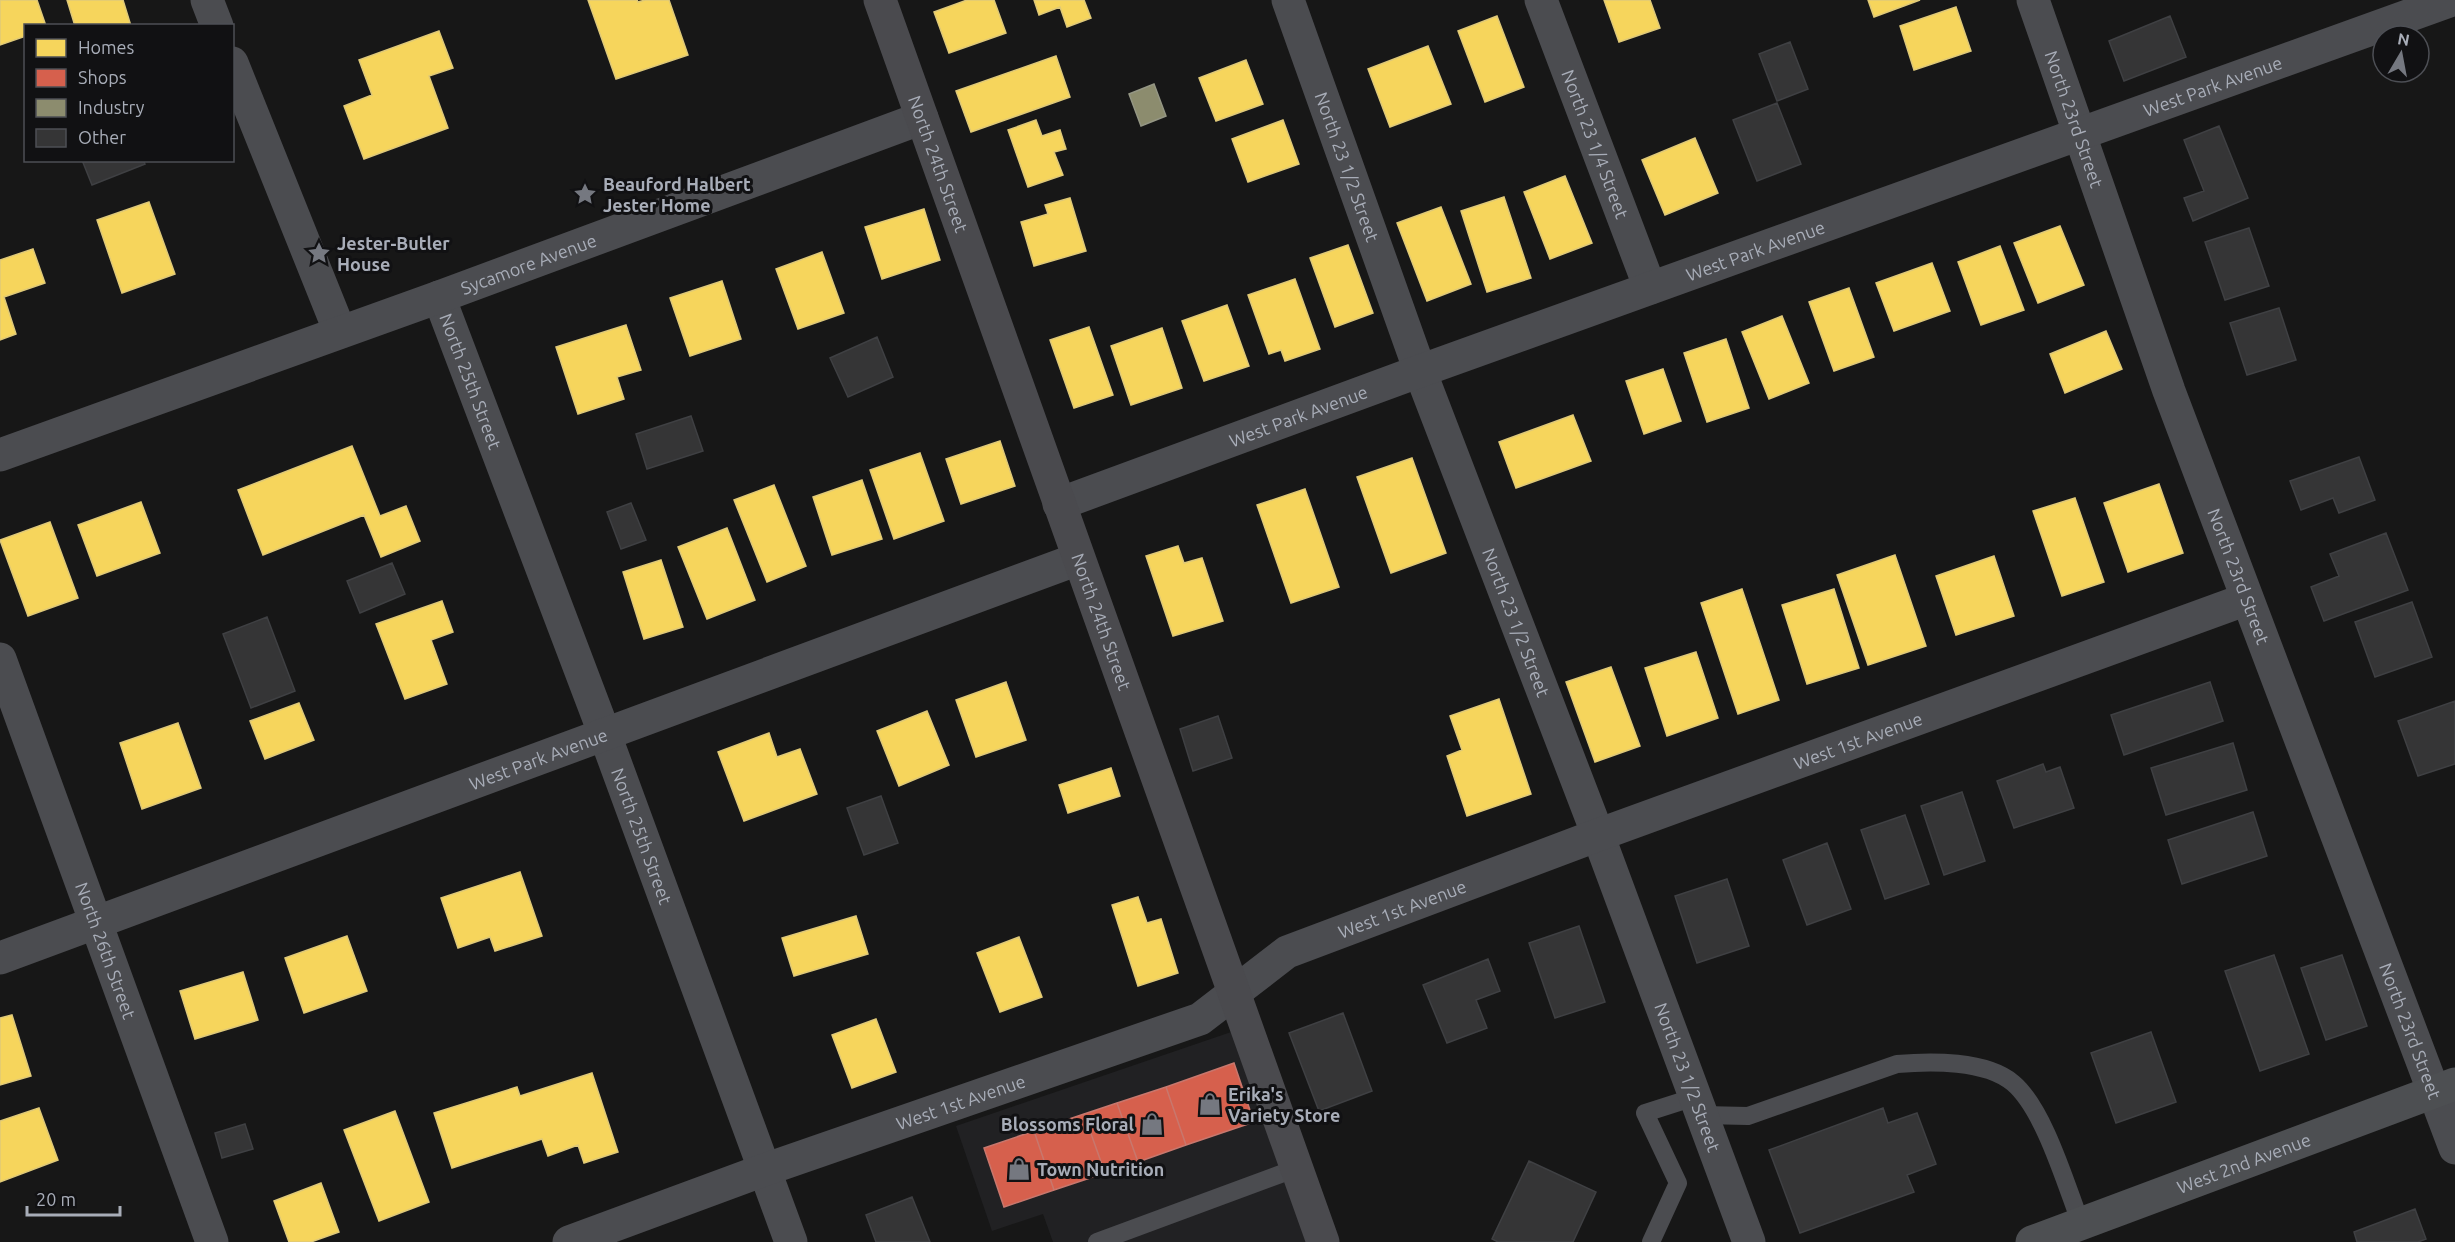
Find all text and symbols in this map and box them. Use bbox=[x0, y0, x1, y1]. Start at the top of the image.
legend bbox=[24, 24, 234, 162]
north arrow bbox=[2371, 24, 2431, 84]
text: N bbox=[2396, 29, 2411, 49]
text: Homes bbox=[78, 37, 135, 57]
street label: North 23rd Street bbox=[2041, 48, 2107, 190]
street label: West Park Avenue bbox=[2141, 52, 2285, 120]
text: Shops bbox=[78, 67, 127, 87]
street label: North 23 1/4 Street bbox=[1558, 67, 1633, 221]
street label: North 23 1/2 Street bbox=[1312, 89, 1383, 244]
street label: North 24th Street bbox=[905, 93, 972, 235]
text: Industry bbox=[78, 97, 145, 117]
text: Other bbox=[78, 127, 126, 147]
place label: Beauford Halbert Jester Home bbox=[603, 174, 751, 215]
place icon: Beauford Halbert Jester Home bbox=[572, 181, 598, 207]
street label: West Park Avenue bbox=[1683, 216, 1827, 285]
street label: Sycamore Avenue bbox=[458, 230, 599, 298]
place label: Jester-Butler House bbox=[337, 233, 450, 274]
place icon: Jester-Butler House bbox=[306, 240, 332, 266]
street label: North 25th Street bbox=[436, 310, 506, 452]
street label: West Park Avenue bbox=[1226, 381, 1370, 450]
street label: North 23rd Street bbox=[2204, 505, 2274, 647]
street label: North 23 1/2 Street bbox=[1479, 545, 1554, 699]
street label: North 24th Street bbox=[1068, 551, 1135, 693]
street label: West 1st Avenue bbox=[1791, 708, 1925, 773]
street label: West Park Avenue bbox=[466, 724, 610, 793]
street label: North 25th Street bbox=[608, 765, 676, 907]
street label: West 1st Avenue bbox=[1335, 876, 1469, 942]
street label: North 26th Street bbox=[72, 879, 140, 1021]
street label: North 23rd Street bbox=[2376, 960, 2446, 1102]
street label: North 23 1/2 Street bbox=[1651, 1000, 1725, 1154]
street label: West 1st Avenue bbox=[894, 1070, 1028, 1133]
place label: Erika's Variety Store bbox=[1228, 1084, 1340, 1125]
shop icon: Erika's Variety Store bbox=[1197, 1091, 1223, 1117]
shop icon: Blossoms Floral bbox=[1139, 1111, 1165, 1137]
place label: Blossoms Floral bbox=[1001, 1114, 1135, 1134]
street label: West 2nd Avenue bbox=[2174, 1129, 2313, 1197]
shop icon: Town Nutrition bbox=[1006, 1156, 1032, 1182]
place label: Town Nutrition bbox=[1037, 1159, 1164, 1179]
scale bar bbox=[27, 1179, 120, 1217]
text: 20 m bbox=[36, 1189, 76, 1209]

